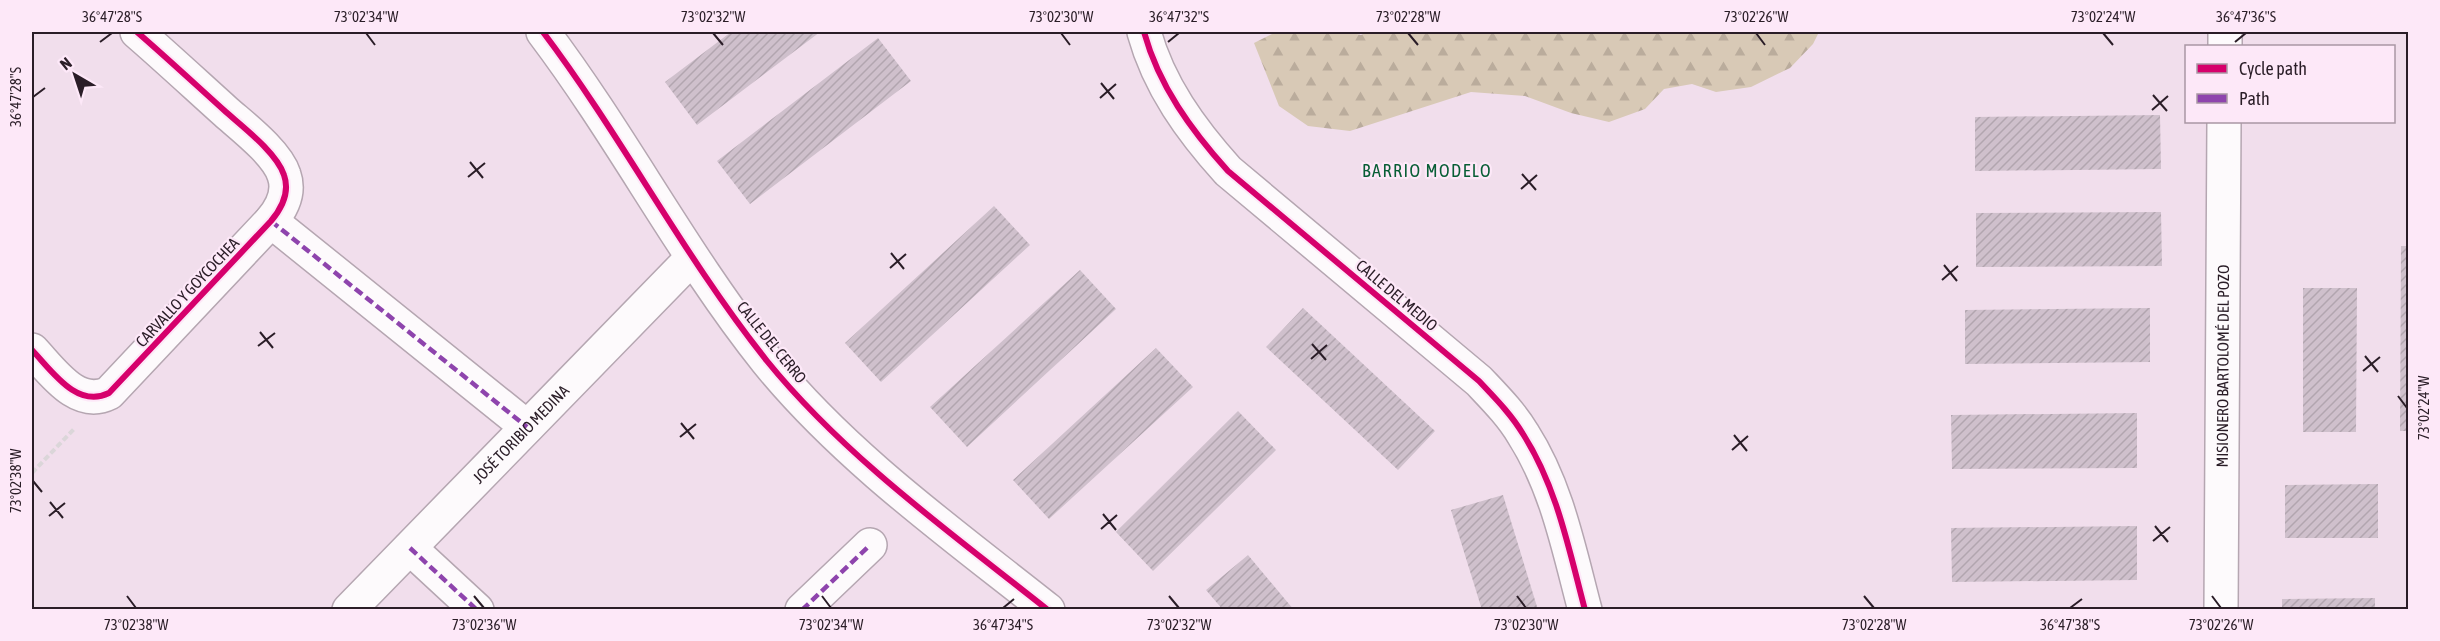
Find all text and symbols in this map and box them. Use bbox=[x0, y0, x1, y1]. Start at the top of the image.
text: 36°47'28"S bbox=[82, 8, 142, 25]
text: 73°02'34"W bbox=[334, 8, 398, 25]
text: 73°02'32"W bbox=[681, 8, 745, 25]
text: 73°02'30"W bbox=[1029, 8, 1093, 25]
text: 36°47'32"S bbox=[1149, 8, 1209, 25]
text: 73°02'28"W bbox=[1376, 8, 1440, 25]
text: 73°02'26"W bbox=[1724, 8, 1788, 25]
text: 73°02'24"W bbox=[2071, 8, 2135, 25]
text: 36°47'36"S bbox=[2216, 8, 2276, 25]
north arrow bbox=[45, 45, 105, 105]
legend bbox=[2185, 45, 2395, 123]
text: N bbox=[56, 53, 75, 73]
text: Cycle path bbox=[2239, 58, 2307, 79]
text: 36°47'28"S bbox=[7, 67, 24, 127]
text: Path bbox=[2239, 88, 2270, 109]
district label: BARRIO MODELO bbox=[1362, 160, 1492, 181]
street label: CARVALLO Y GOYCOCHEA bbox=[132, 234, 242, 350]
street label: CALLE DEL MEDIO bbox=[1353, 256, 1441, 334]
street label: MISIONERO BARTOLOMÉ DEL POZO bbox=[2213, 265, 2232, 467]
street label: CALLE DEL CERRO bbox=[734, 298, 810, 386]
text: 73°02'24"W bbox=[2415, 376, 2432, 440]
street label: JOSÉ TORIBIO MEDINA bbox=[469, 381, 572, 487]
text: 73°02'38"W bbox=[7, 449, 24, 513]
text: 73°02'38"W bbox=[104, 616, 168, 633]
text: 73°02'36"W bbox=[452, 616, 516, 633]
text: 73°02'34"W bbox=[799, 616, 863, 633]
text: 36°47'34"S bbox=[973, 616, 1033, 633]
text: 73°02'32"W bbox=[1147, 616, 1211, 633]
text: 73°02'30"W bbox=[1494, 616, 1558, 633]
text: 73°02'28"W bbox=[1842, 616, 1906, 633]
text: 36°47'38"S bbox=[2040, 616, 2100, 633]
text: 73°02'26"W bbox=[2189, 616, 2253, 633]

